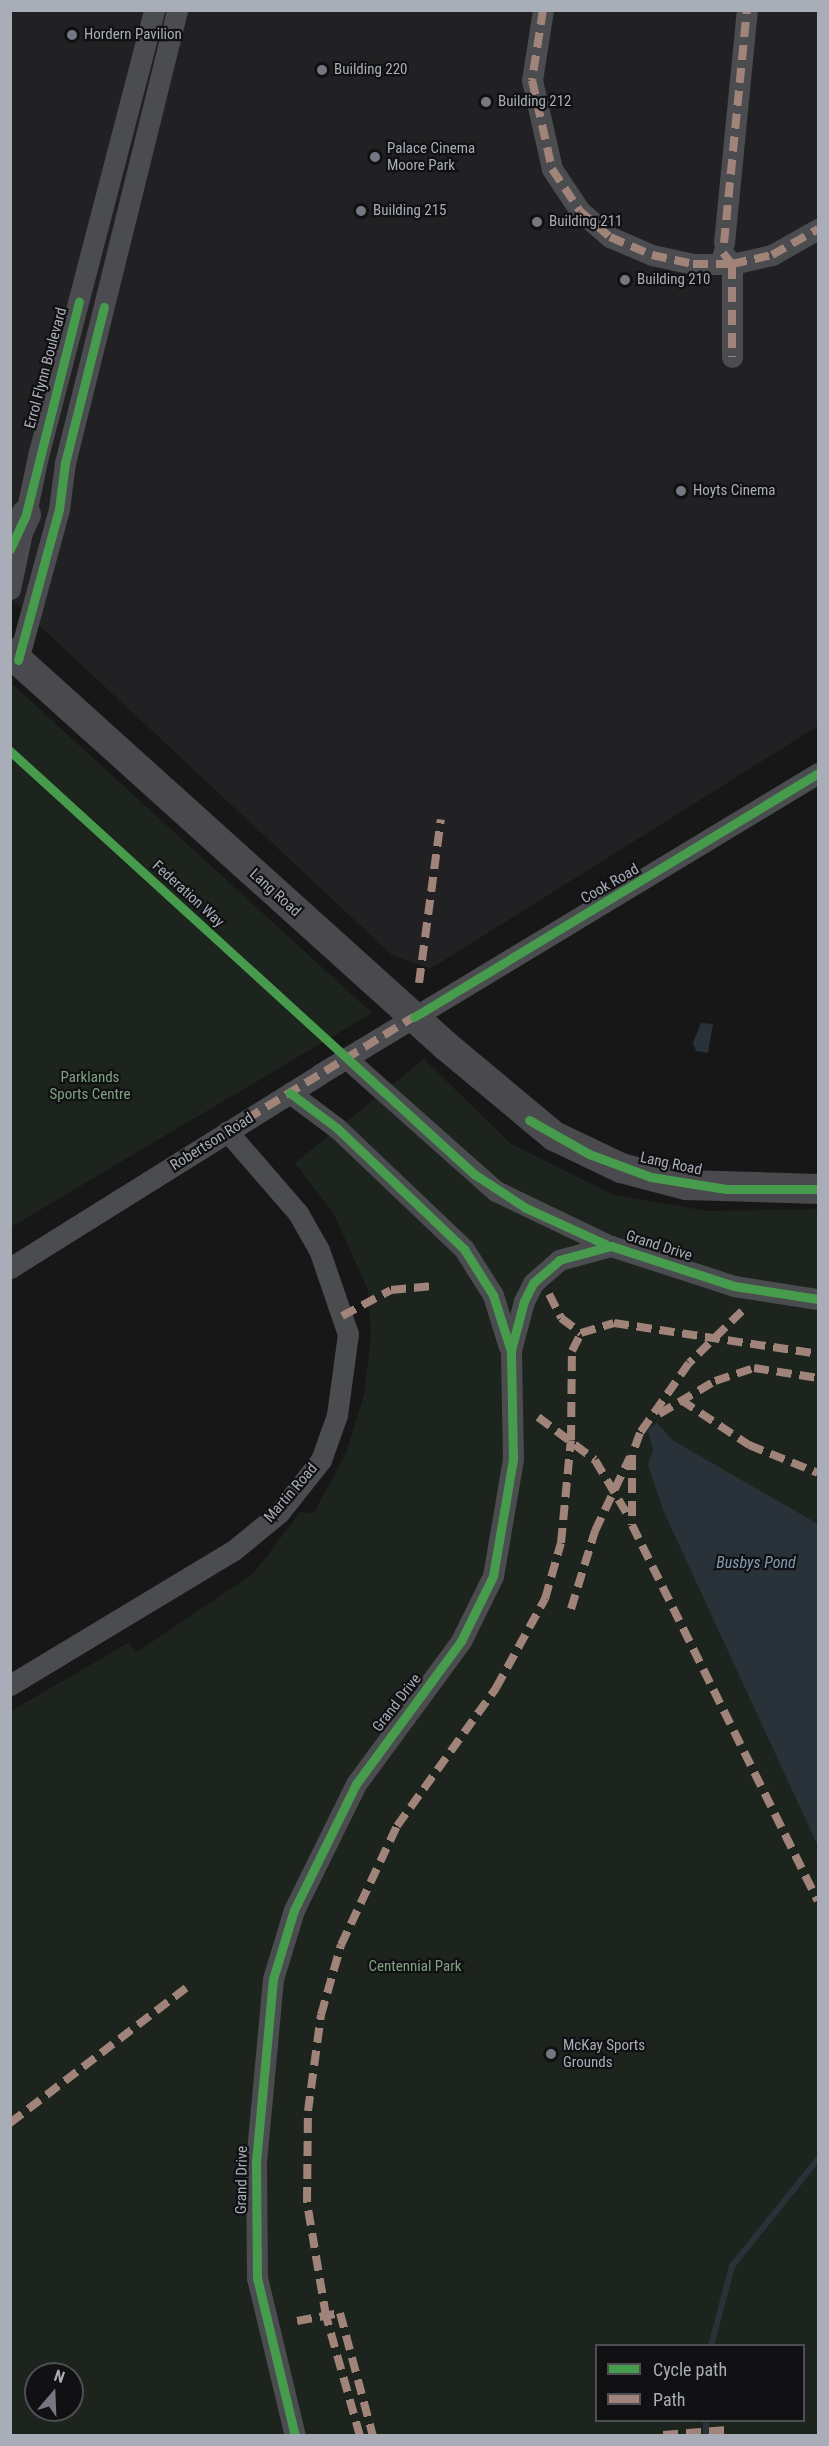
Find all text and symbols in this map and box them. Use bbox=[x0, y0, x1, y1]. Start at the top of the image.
place label: Hordern Pavilion bbox=[84, 26, 182, 44]
marker: Hordern Pavilion bbox=[65, 28, 79, 42]
place label: Building 220 bbox=[334, 61, 408, 79]
marker: Building 220 bbox=[315, 63, 329, 77]
place label: Building 212 bbox=[498, 93, 572, 111]
marker: Building 212 bbox=[479, 95, 493, 109]
place label: Palace Cinema Moore Park bbox=[387, 139, 475, 174]
marker: Palace Cinema Moore Park bbox=[368, 150, 382, 164]
place label: Building 215 bbox=[373, 202, 447, 220]
marker: Building 215 bbox=[354, 204, 368, 218]
place label: Building 211 bbox=[549, 213, 623, 231]
marker: Building 211 bbox=[530, 215, 544, 229]
place label: Building 210 bbox=[637, 271, 711, 289]
marker: Building 210 bbox=[618, 273, 632, 287]
street label: Errol Flynn Boulevard bbox=[21, 306, 71, 430]
place label: Hoyts Cinema bbox=[693, 482, 775, 500]
marker: Hoyts Cinema bbox=[674, 484, 688, 498]
street label: Federation Way bbox=[148, 857, 228, 931]
street label: Cook Road bbox=[578, 860, 642, 908]
street label: Lang Road bbox=[246, 865, 304, 921]
park label: Parklands Sports Centre bbox=[49, 1068, 131, 1103]
street label: Robertson Road bbox=[167, 1109, 257, 1175]
street label: Lang Road bbox=[639, 1149, 703, 1179]
street label: Grand Drive bbox=[624, 1227, 694, 1265]
street label: Martin Road bbox=[261, 1460, 321, 1526]
water label: Busbys Pond bbox=[716, 1553, 796, 1573]
street label: Grand Drive bbox=[369, 1671, 425, 1735]
park label: Centennial Park bbox=[368, 1958, 462, 1976]
place label: McKay Sports Grounds bbox=[563, 2036, 645, 2071]
marker: McKay Sports Grounds bbox=[544, 2047, 558, 2061]
street label: Grand Drive bbox=[232, 2146, 252, 2214]
legend bbox=[595, 2344, 805, 2422]
text: Cycle path bbox=[653, 2359, 727, 2380]
north arrow bbox=[24, 2362, 84, 2422]
text: N bbox=[52, 2366, 67, 2387]
text: Path bbox=[653, 2389, 686, 2410]

